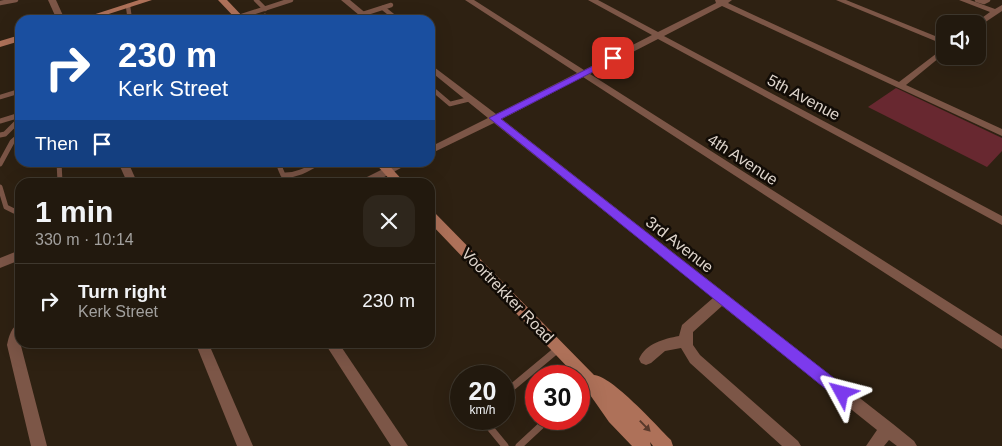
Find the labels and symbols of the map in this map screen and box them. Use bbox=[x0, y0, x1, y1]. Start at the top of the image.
pin bbox=[592, 37, 634, 79]
street label: 5th Avenue bbox=[765, 71, 843, 124]
street label: 4th Avenue bbox=[705, 131, 781, 188]
street label: 3rd Avenue bbox=[643, 213, 717, 276]
street label: Voortrekker Road bbox=[458, 245, 557, 346]
speed limit sign: 30 bbox=[525, 365, 590, 430]
position arrow bbox=[815, 366, 867, 418]
one-way arrow bbox=[639, 419, 651, 431]

